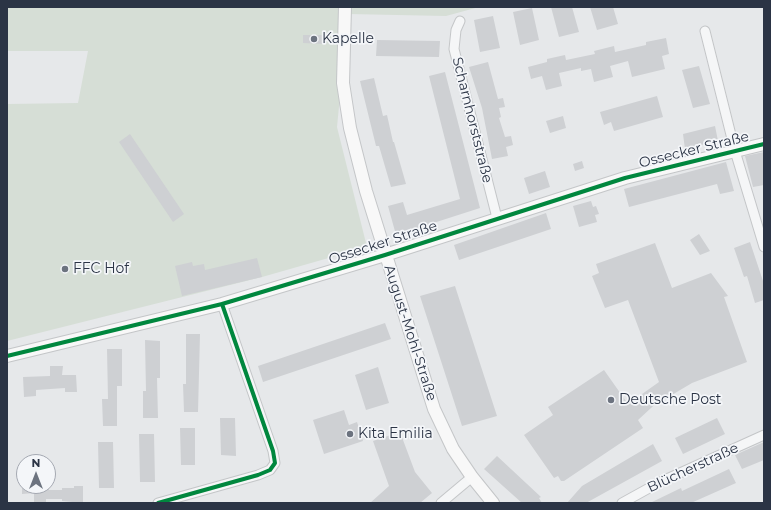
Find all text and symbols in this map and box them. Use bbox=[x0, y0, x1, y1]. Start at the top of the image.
place label: Kapelle bbox=[322, 31, 374, 47]
marker: Kapelle bbox=[309, 34, 319, 44]
street label: Scharnhorststraße bbox=[448, 55, 496, 185]
street label: Ossecker Straße bbox=[637, 128, 751, 172]
street label: Ossecker Straße bbox=[327, 218, 439, 268]
place label: FFC Hof bbox=[73, 261, 129, 277]
street label: August-Mohl-Straße bbox=[380, 263, 440, 403]
marker: FFC Hof bbox=[60, 264, 70, 274]
place label: Deutsche Post bbox=[619, 392, 721, 408]
marker: Deutsche Post bbox=[606, 395, 616, 405]
place label: Kita Emilia bbox=[358, 426, 433, 442]
marker: Kita Emilia bbox=[345, 429, 355, 439]
street label: Blücherstraße bbox=[645, 440, 741, 496]
north arrow bbox=[16, 454, 56, 494]
text: N bbox=[32, 456, 40, 470]

